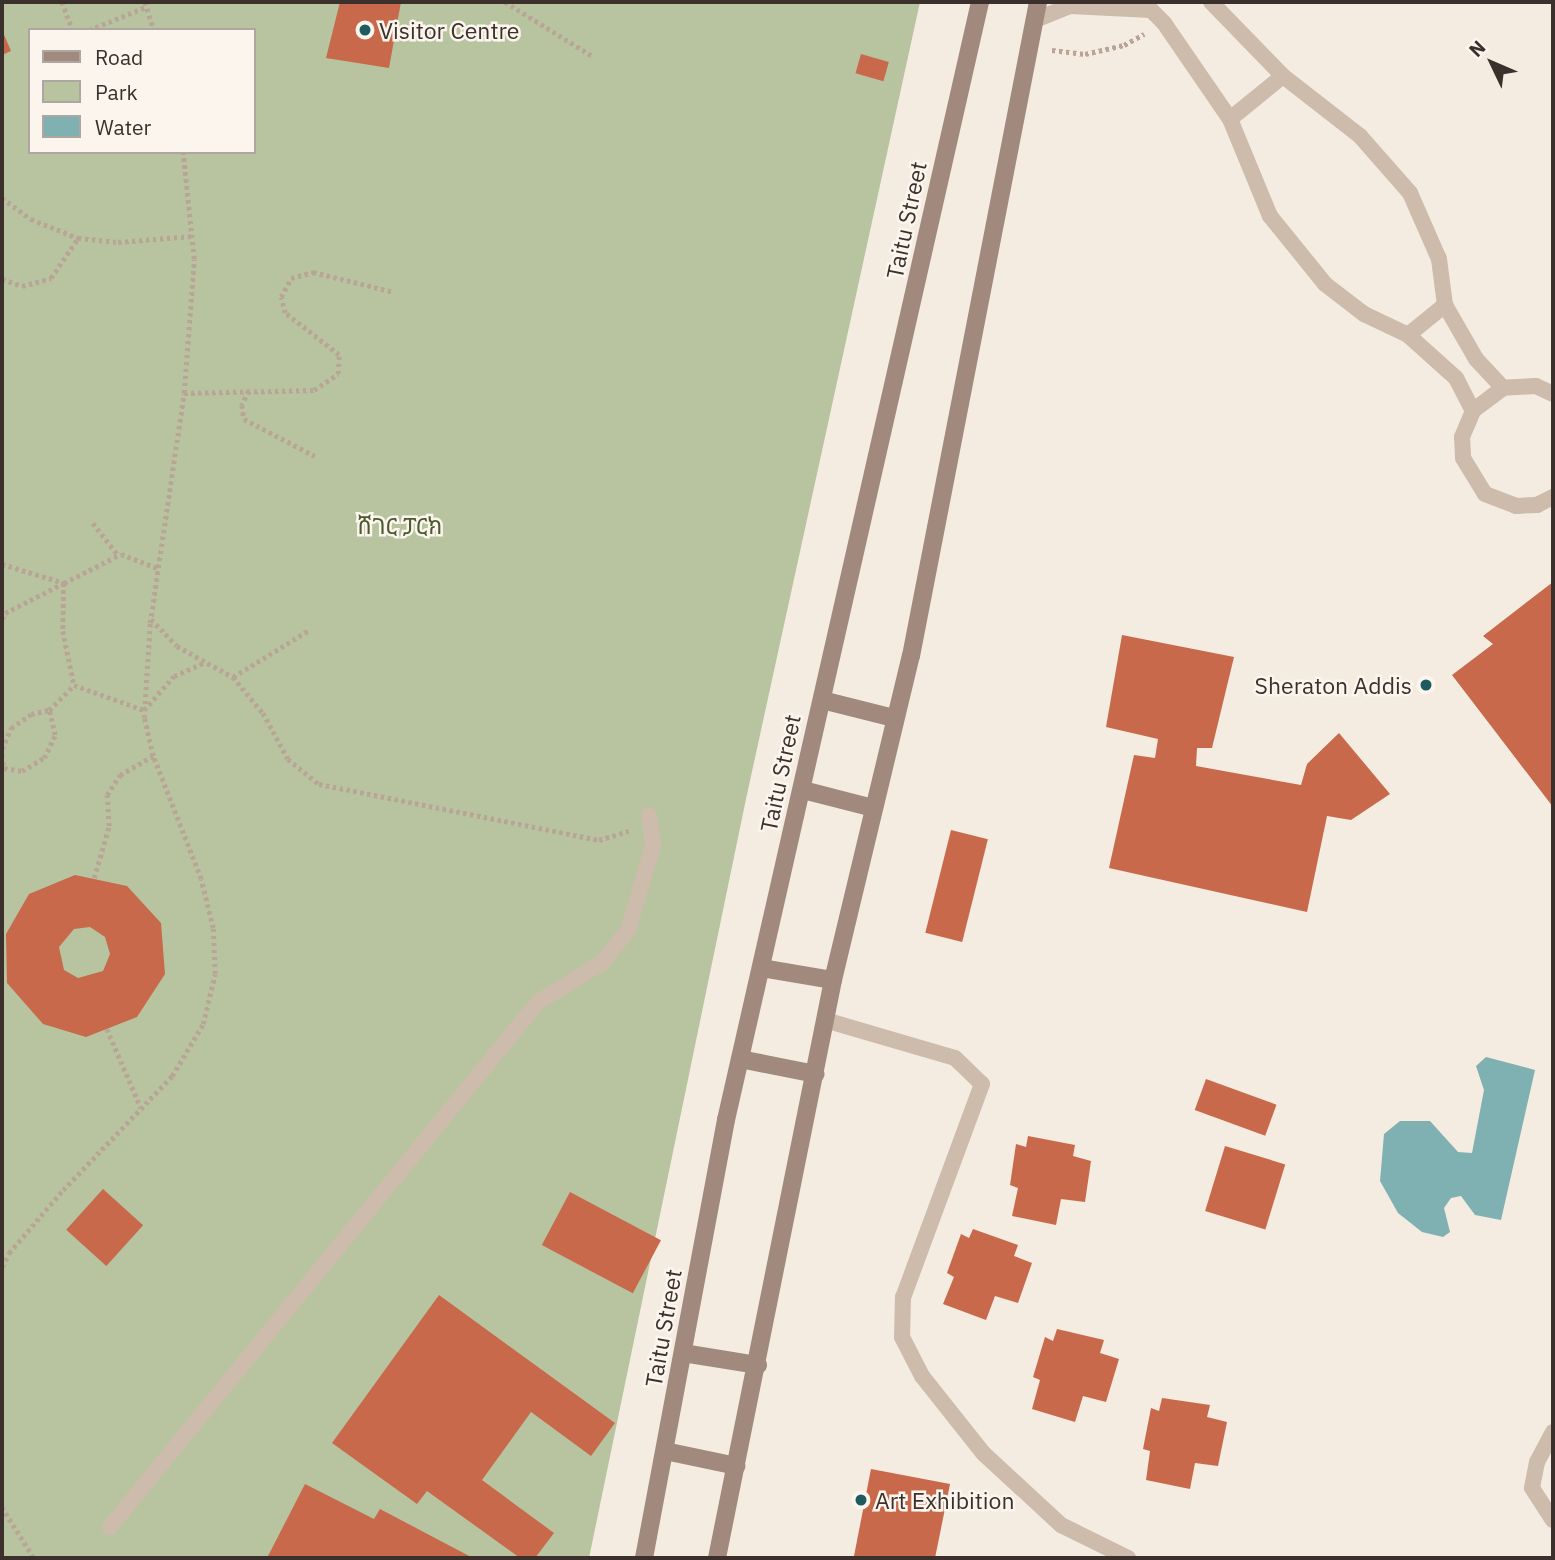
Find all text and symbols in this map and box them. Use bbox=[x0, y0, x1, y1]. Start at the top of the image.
place label: Visitor Centre bbox=[379, 16, 519, 44]
marker: Visitor Centre bbox=[357, 22, 373, 38]
legend bbox=[28, 28, 256, 154]
north arrow bbox=[1457, 28, 1527, 98]
text: N bbox=[1463, 35, 1490, 62]
text: Road bbox=[95, 43, 143, 71]
text: Park bbox=[95, 78, 138, 106]
text: Water bbox=[95, 113, 151, 141]
street label: Taitu Street bbox=[880, 159, 932, 281]
park label: ሸገር ፓርክ bbox=[357, 511, 443, 539]
place label: Sheraton Addis bbox=[1255, 671, 1412, 699]
marker: Sheraton Addis bbox=[1418, 677, 1434, 693]
street label: Taitu Street bbox=[754, 712, 806, 834]
street label: Taitu Street bbox=[639, 1267, 687, 1389]
place label: Art Exhibition bbox=[875, 1486, 1015, 1514]
marker: Art Exhibition bbox=[853, 1492, 869, 1508]

